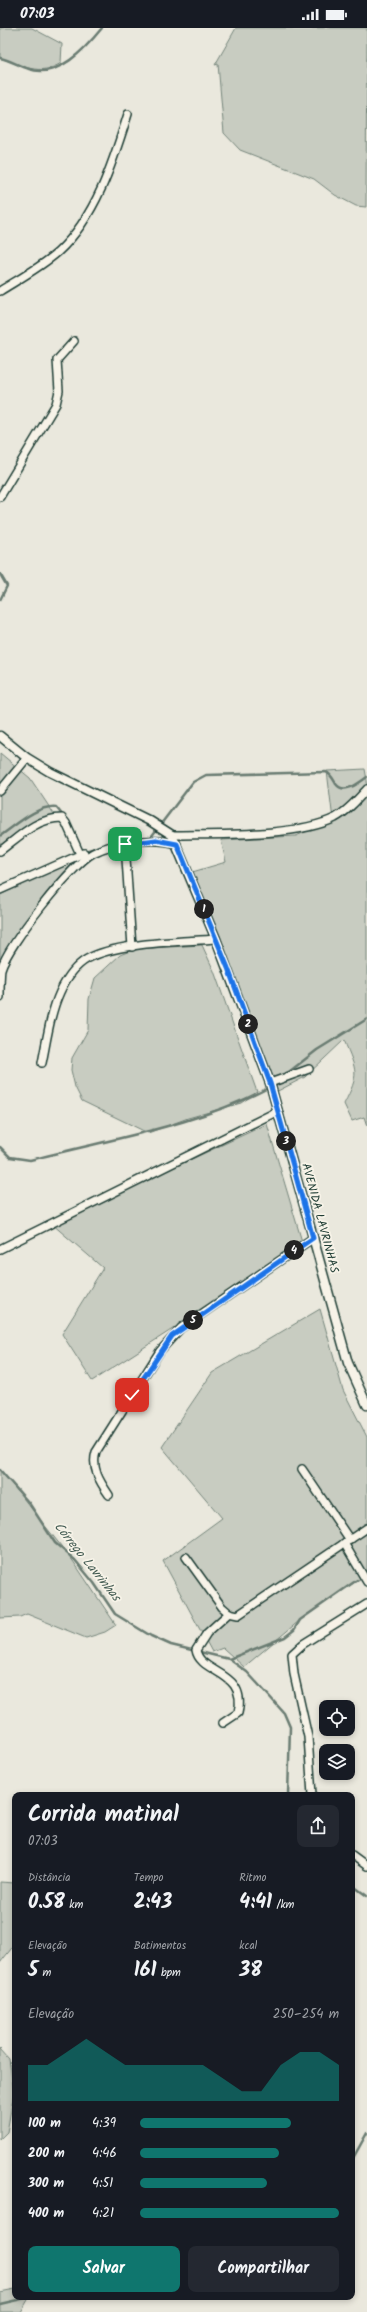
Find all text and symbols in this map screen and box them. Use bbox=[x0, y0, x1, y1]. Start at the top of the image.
text: 07:03 bbox=[20, 2, 54, 26]
pin bbox=[108, 827, 142, 861]
icon: arrive bbox=[114, 833, 136, 855]
pin: 1 bbox=[194, 899, 214, 919]
text: 1 bbox=[202, 900, 206, 918]
pin: 2 bbox=[238, 1014, 258, 1034]
text: 2 bbox=[245, 1015, 251, 1033]
pin: 3 bbox=[276, 1131, 296, 1151]
text: 3 bbox=[283, 1132, 289, 1150]
street label: AVENIDA LAVRINHAS bbox=[296, 1161, 344, 1276]
pin: 4 bbox=[284, 1240, 304, 1260]
text: 4 bbox=[291, 1241, 297, 1259]
pin: 5 bbox=[183, 1310, 203, 1330]
text: 5 bbox=[190, 1311, 196, 1329]
pin bbox=[115, 1378, 149, 1412]
icon: check bbox=[121, 1384, 143, 1406]
water label: Córrego Lavrinhas bbox=[48, 1518, 127, 1607]
map controls bbox=[319, 1700, 355, 1780]
button: locate bbox=[319, 1700, 355, 1736]
button: layers bbox=[319, 1744, 355, 1780]
text: Corrida matinal bbox=[28, 1798, 179, 1833]
button: share bbox=[297, 1805, 339, 1847]
text: 07:03 bbox=[28, 1831, 58, 1852]
text: Distância bbox=[28, 1869, 70, 1887]
text: Tempo bbox=[134, 1869, 164, 1887]
text: Ritmo bbox=[239, 1869, 266, 1887]
text: 0.58 bbox=[28, 1887, 65, 1919]
text: 2:43 bbox=[134, 1887, 172, 1919]
text: 4:41 bbox=[239, 1887, 272, 1919]
text: km bbox=[65, 1896, 83, 1914]
text: /km bbox=[272, 1896, 294, 1914]
text: Elevação bbox=[28, 1937, 67, 1955]
text: Batimentos bbox=[134, 1937, 186, 1955]
text: kcal bbox=[239, 1937, 257, 1955]
text: 5 bbox=[28, 1955, 38, 1987]
text: 161 bbox=[134, 1955, 157, 1987]
text: 38 bbox=[239, 1955, 262, 1987]
text: m bbox=[38, 1964, 51, 1982]
text: bpm bbox=[157, 1964, 181, 1982]
text: Elevação bbox=[28, 2004, 74, 2025]
text: 250–254 m bbox=[273, 2004, 339, 2025]
text: 100 m bbox=[28, 2113, 61, 2134]
text: 4:39 bbox=[92, 2113, 116, 2134]
text: 200 m bbox=[28, 2143, 65, 2164]
text: 4:46 bbox=[92, 2143, 117, 2164]
text: 300 m bbox=[28, 2173, 64, 2194]
text: 4:51 bbox=[92, 2173, 113, 2194]
text: 400 m bbox=[28, 2203, 64, 2224]
text: 4:21 bbox=[92, 2203, 114, 2224]
button: Salvar bbox=[28, 2246, 180, 2292]
button: Compartilhar bbox=[188, 2246, 339, 2292]

